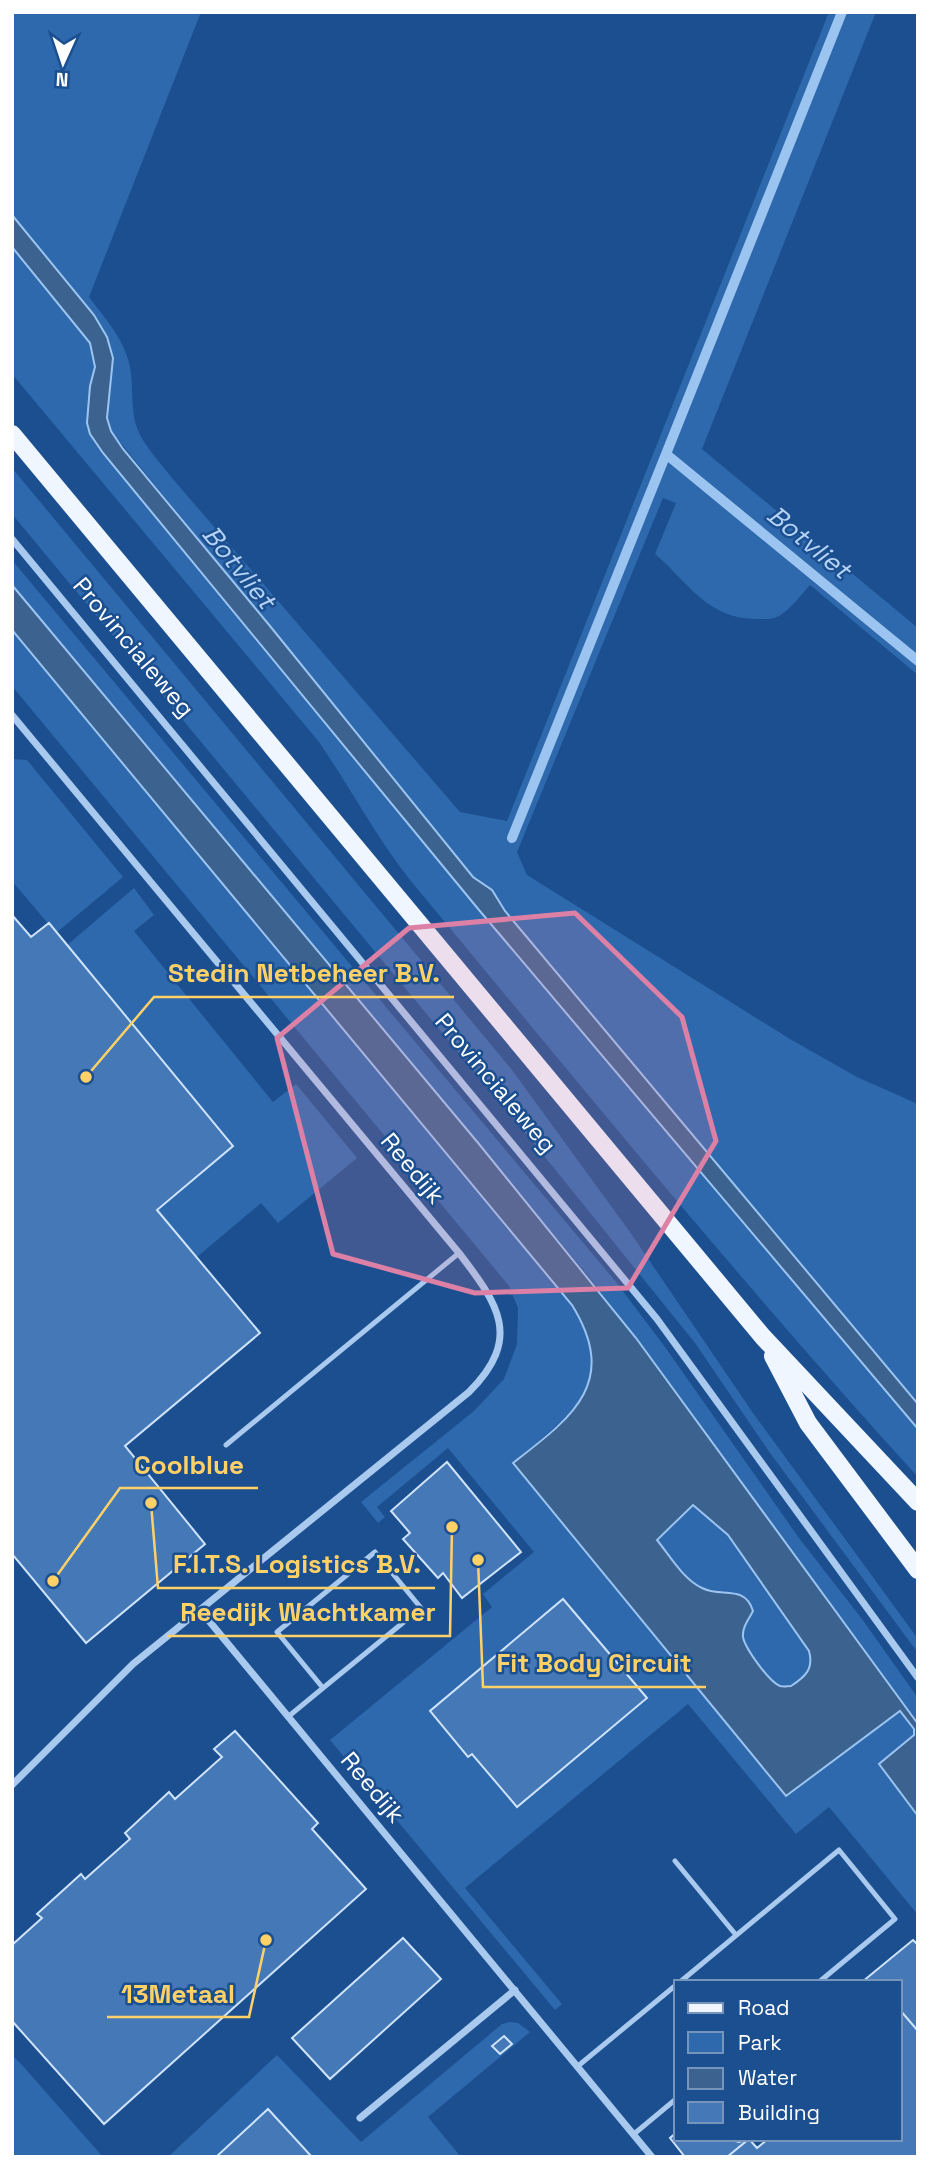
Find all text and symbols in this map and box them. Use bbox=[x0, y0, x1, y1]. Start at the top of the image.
north arrow bbox=[28, 28, 98, 98]
text: N bbox=[55, 67, 69, 92]
water label: Botvliet bbox=[760, 498, 859, 587]
water label: Botvliet bbox=[195, 518, 284, 617]
street label: Provincialeweg bbox=[66, 571, 202, 723]
callout: Stedin Netbeheer B.V. bbox=[154, 950, 454, 997]
text: Stedin Netbeheer B.V. bbox=[168, 956, 440, 990]
street label: Provincialeweg bbox=[428, 1007, 564, 1159]
street label: Reedijk bbox=[374, 1126, 452, 1210]
callout: Coolblue bbox=[120, 1441, 258, 1488]
text: Coolblue bbox=[134, 1448, 244, 1482]
callout: F.I.T.S. Logistics B.V. bbox=[158, 1541, 435, 1588]
text: F.I.T.S. Logistics B.V. bbox=[173, 1547, 421, 1581]
callout: Reedijk Wachtkamer bbox=[167, 1589, 450, 1636]
text: Reedijk Wachtkamer bbox=[180, 1595, 436, 1629]
callout: Fit Body Circuit bbox=[483, 1640, 706, 1687]
text: Fit Body Circuit bbox=[496, 1646, 692, 1680]
street label: Reedijk bbox=[334, 1745, 412, 1829]
callout: 13Metaal bbox=[107, 1970, 249, 2017]
text: 13Metaal bbox=[121, 1977, 235, 2011]
legend bbox=[674, 1980, 902, 2141]
text: Road bbox=[738, 1994, 790, 2021]
text: Park bbox=[738, 2029, 782, 2056]
text: Water bbox=[738, 2064, 797, 2091]
text: Building bbox=[738, 2099, 820, 2126]

